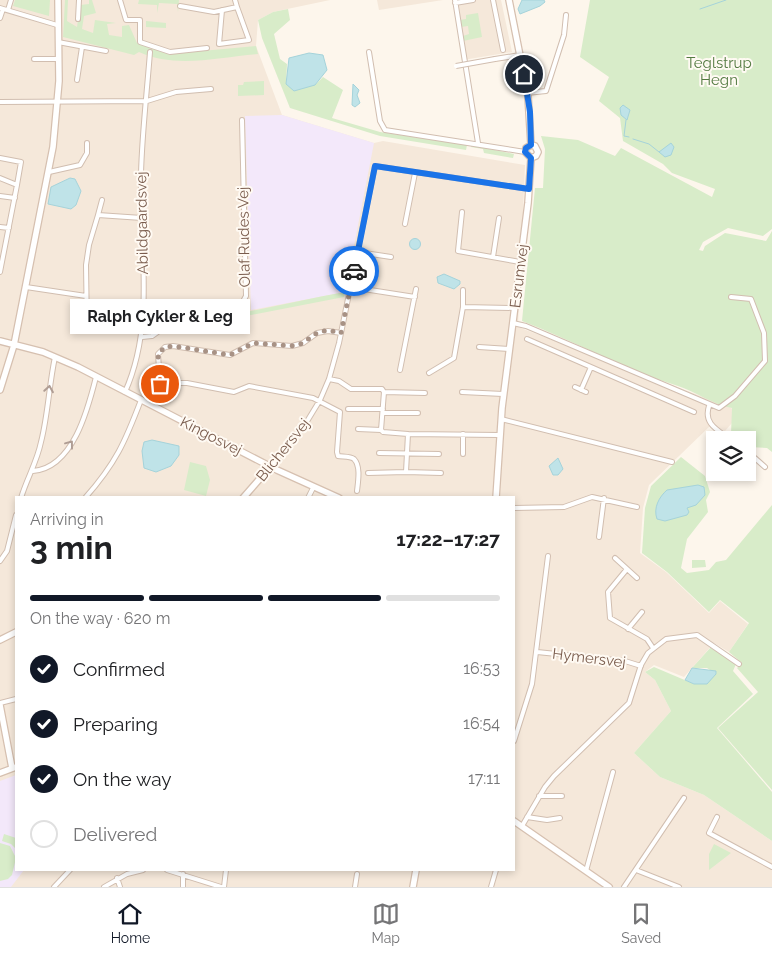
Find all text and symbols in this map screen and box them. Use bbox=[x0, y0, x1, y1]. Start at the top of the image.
pin bbox=[503, 53, 545, 95]
park label: Teglstrup Hegn bbox=[686, 54, 752, 89]
icon: home bbox=[510, 60, 538, 88]
street label: Abildgaardsvej bbox=[132, 171, 152, 275]
street label: Olaf Rudes Vej bbox=[234, 187, 254, 287]
street label: Esrumvej bbox=[506, 243, 532, 309]
courier bbox=[329, 246, 379, 296]
icon: car bbox=[340, 257, 368, 285]
callout: Ralph Cykler & Leg bbox=[70, 299, 250, 334]
text: Ralph Cykler & Leg bbox=[87, 307, 233, 326]
pin bbox=[139, 363, 181, 405]
icon: bag bbox=[146, 370, 174, 398]
one-way arrow bbox=[43, 385, 53, 394]
street label: Kingosvej bbox=[177, 413, 245, 459]
street label: Blichersvej bbox=[252, 415, 314, 485]
map controls bbox=[706, 431, 756, 481]
button: layers bbox=[706, 431, 756, 481]
one-way arrow bbox=[64, 440, 73, 450]
text: Arriving in bbox=[30, 510, 104, 529]
text: 17:22–17:27 bbox=[396, 528, 500, 550]
text: 3 min bbox=[30, 529, 113, 566]
text: On the way · 620 m bbox=[30, 609, 170, 628]
street label: Hymersvej bbox=[551, 645, 627, 671]
icon: check bbox=[30, 655, 58, 683]
text: Confirmed bbox=[73, 658, 165, 680]
text: 16:53 bbox=[463, 659, 500, 678]
icon: check bbox=[30, 710, 58, 738]
text: Preparing bbox=[73, 713, 158, 735]
text: 16:54 bbox=[463, 714, 500, 733]
icon: check bbox=[30, 765, 58, 793]
text: On the way bbox=[73, 768, 172, 790]
text: 17:11 bbox=[468, 769, 500, 788]
text: Delivered bbox=[73, 823, 157, 845]
tab: Home bbox=[111, 900, 150, 946]
tab: Map bbox=[372, 900, 400, 946]
tab: Saved bbox=[621, 900, 661, 946]

